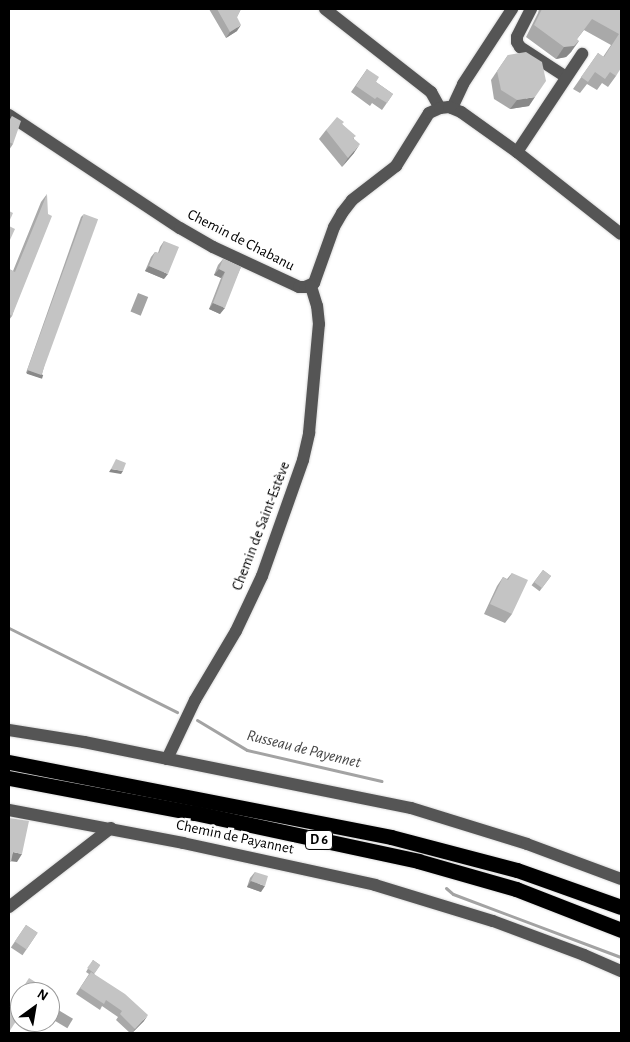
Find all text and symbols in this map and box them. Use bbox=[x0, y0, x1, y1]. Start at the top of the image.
street label: Chemin de Chabanu bbox=[184, 205, 298, 275]
street label: Chemin de Saint-Estève bbox=[228, 459, 294, 593]
water label: Russeau de Payennet bbox=[245, 726, 363, 772]
street label: Chemin de Payannet bbox=[175, 816, 295, 858]
road number: D 6 bbox=[304, 828, 334, 852]
north arrow bbox=[10, 982, 60, 1032]
text: N bbox=[35, 987, 50, 1004]

